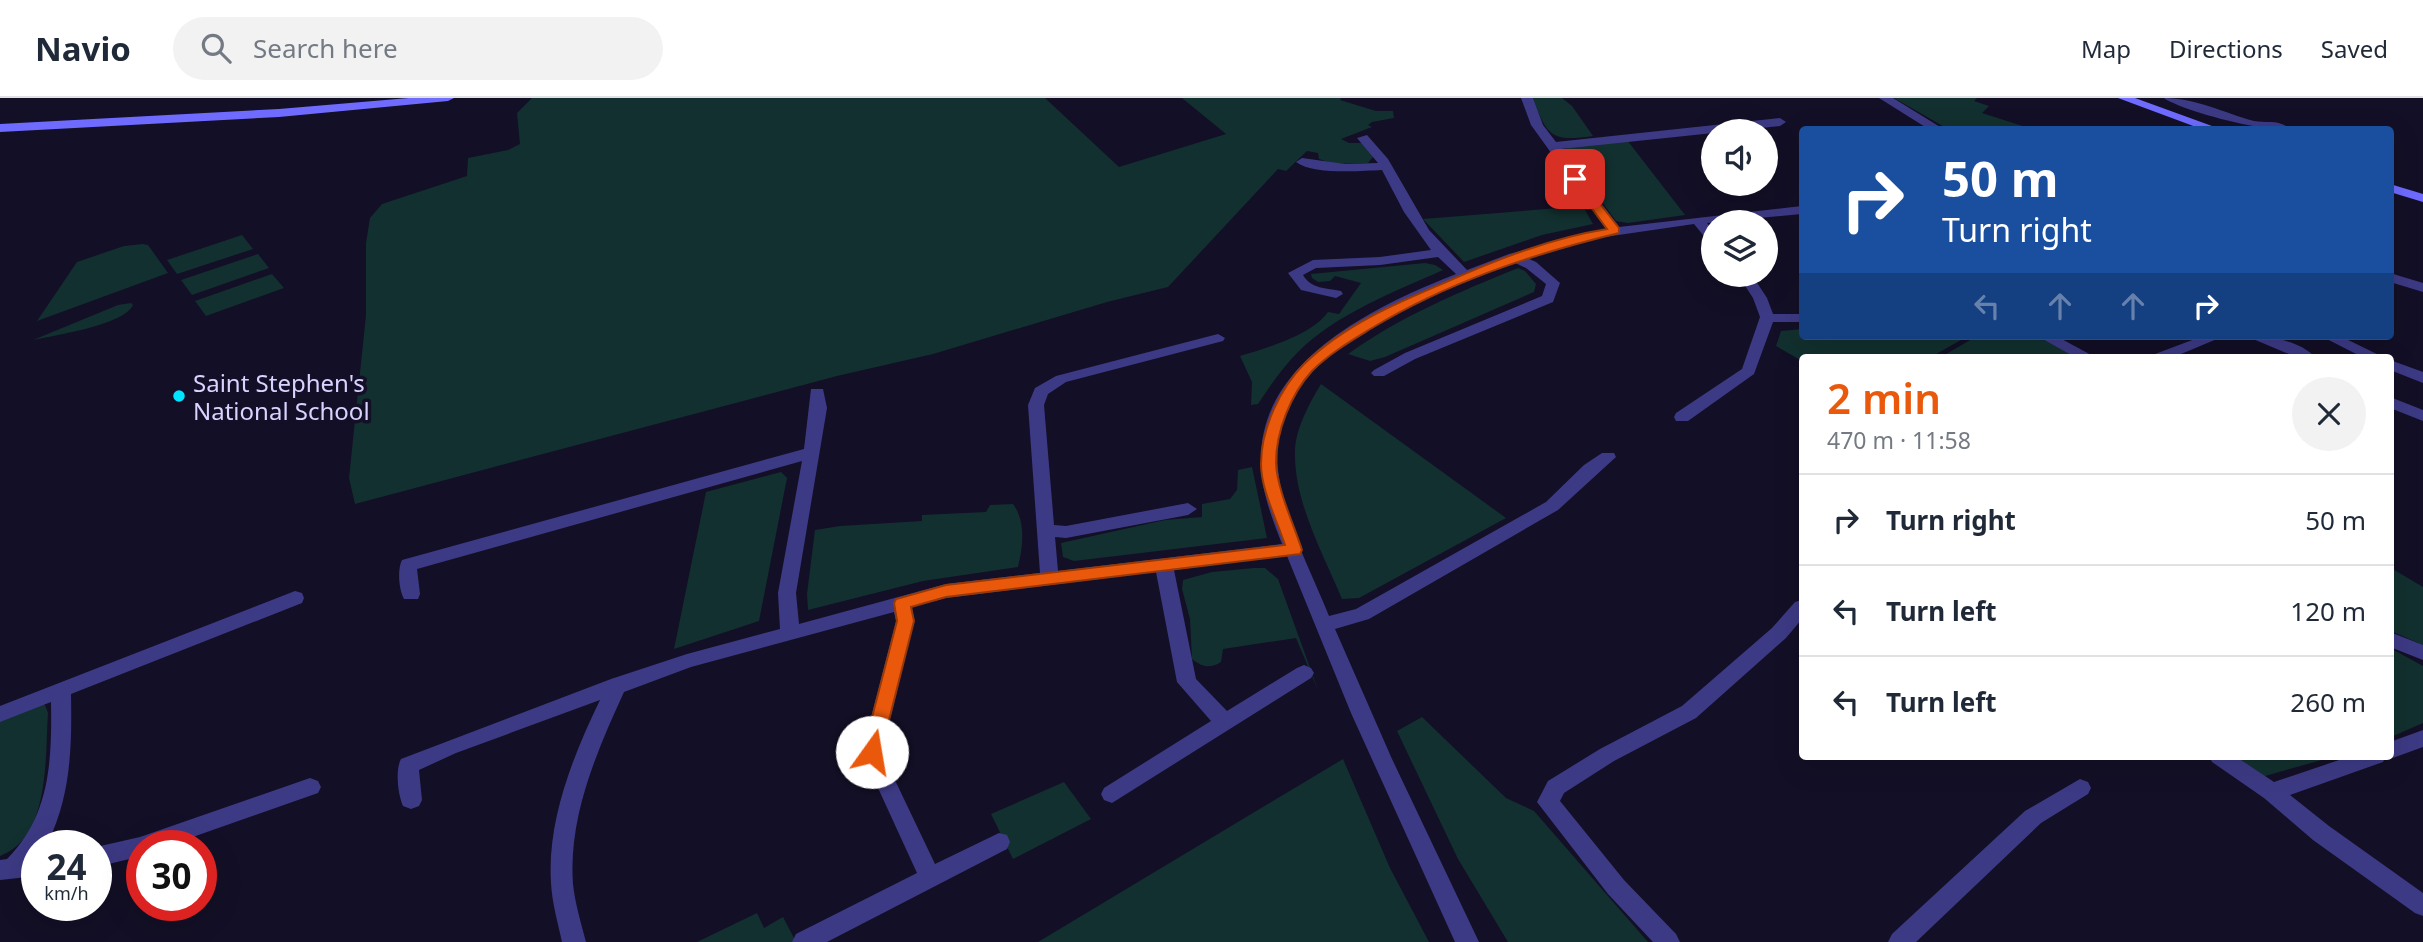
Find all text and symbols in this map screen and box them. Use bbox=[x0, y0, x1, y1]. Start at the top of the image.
search box bbox=[173, 17, 663, 80]
text: Navio bbox=[35, 26, 131, 71]
icon: search bbox=[197, 29, 235, 67]
text: Search here bbox=[253, 30, 398, 66]
text: Map bbox=[2081, 32, 2131, 65]
text: Directions bbox=[2169, 32, 2283, 65]
text: Saved bbox=[2321, 32, 2388, 65]
map controls bbox=[1701, 119, 1778, 287]
button: sound bbox=[1701, 119, 1778, 196]
text: 50 m bbox=[1942, 145, 2059, 211]
pin bbox=[1545, 149, 1605, 209]
icon: right bbox=[1827, 154, 1918, 245]
icon: arrive bbox=[1556, 160, 1594, 198]
text: Turn right bbox=[1942, 208, 2092, 251]
button: layers bbox=[1701, 210, 1778, 287]
icon: left bbox=[1968, 287, 2006, 325]
icon: ahead bbox=[2041, 287, 2079, 325]
icon: ahead bbox=[2114, 287, 2152, 325]
icon: right bbox=[2187, 287, 2225, 325]
place label: Saint Stephen's National School bbox=[193, 366, 370, 427]
text: 2 min bbox=[1827, 369, 1941, 426]
button: close bbox=[2292, 377, 2366, 451]
marker: Saint Stephen's National School bbox=[171, 388, 187, 404]
text: 470 m · 11:58 bbox=[1827, 424, 1971, 456]
icon: right bbox=[1827, 501, 1865, 539]
text: Turn right bbox=[1886, 502, 2016, 538]
text: 50 m bbox=[2305, 502, 2366, 538]
icon: left bbox=[1827, 592, 1865, 630]
text: Turn left bbox=[1886, 593, 1997, 629]
text: 120 m bbox=[2290, 593, 2366, 629]
icon: left bbox=[1827, 683, 1865, 721]
text: Turn left bbox=[1886, 684, 1997, 720]
text: 260 m bbox=[2290, 684, 2366, 720]
position arrow bbox=[835, 715, 909, 789]
speed limit sign: 30 bbox=[126, 830, 217, 921]
text: 24 bbox=[46, 843, 87, 890]
text: km/h bbox=[44, 881, 89, 905]

